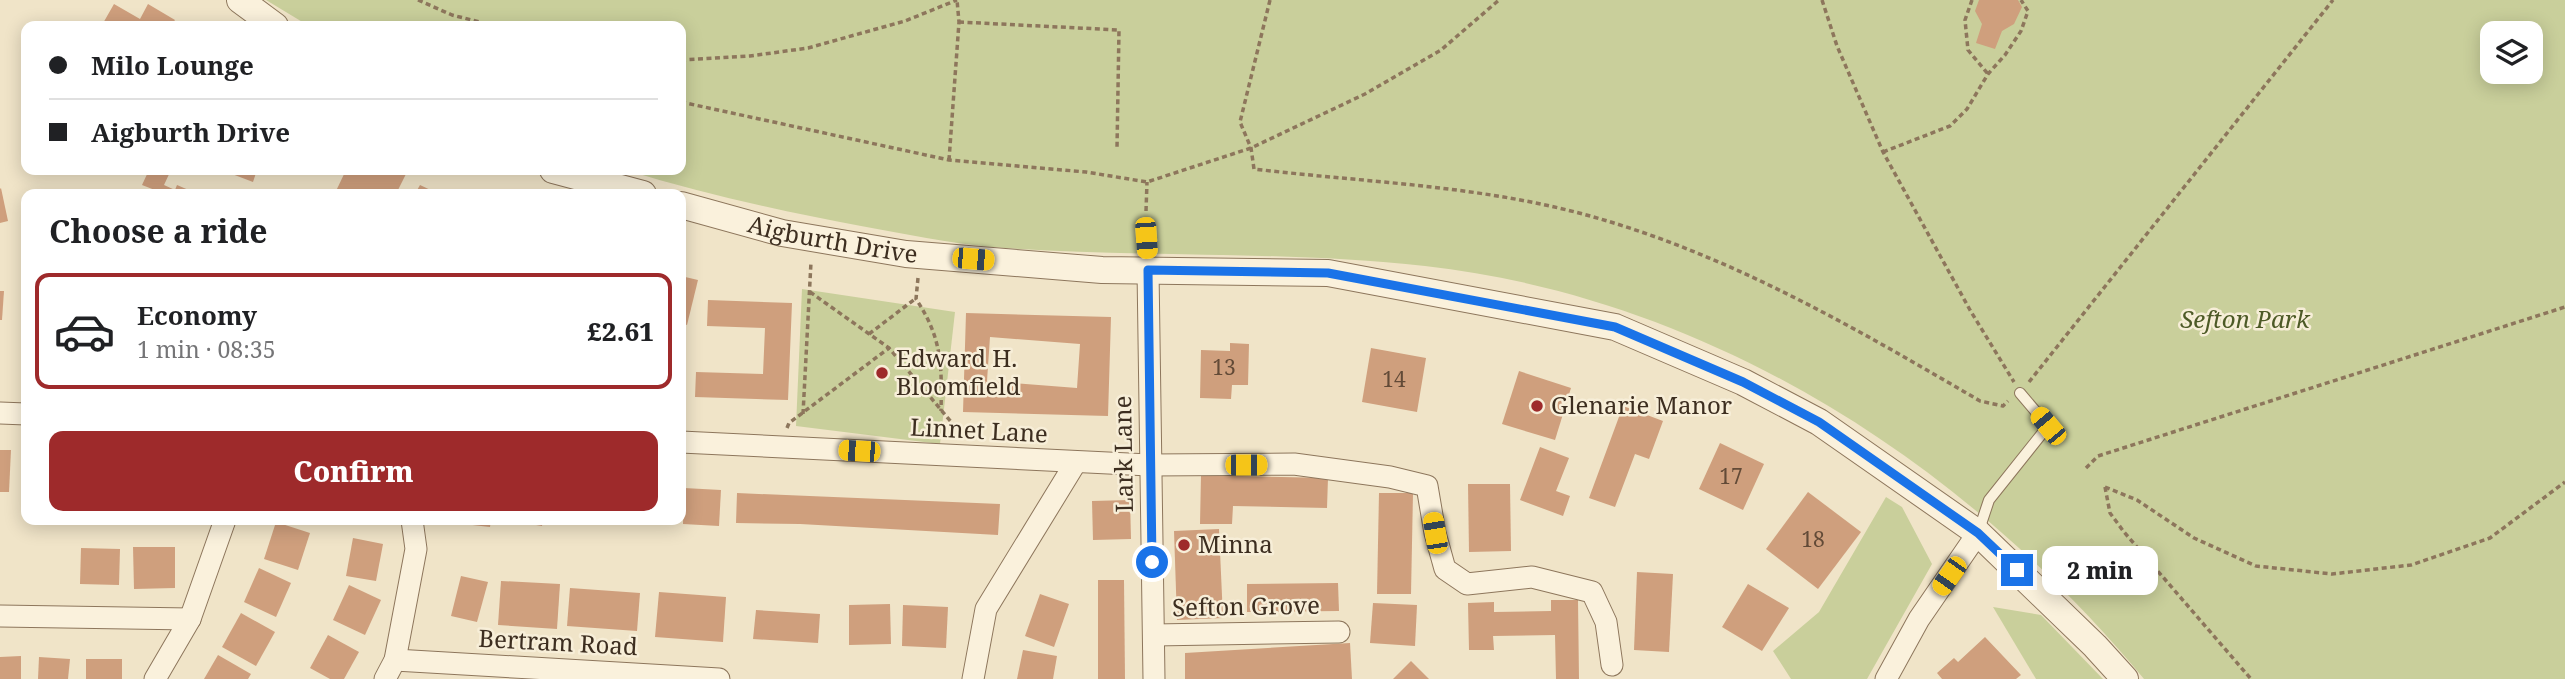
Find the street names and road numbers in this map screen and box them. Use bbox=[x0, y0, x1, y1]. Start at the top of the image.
street label: Aigburth Drive bbox=[744, 206, 919, 270]
street label: Lark Lane bbox=[1105, 395, 1140, 513]
street label: Linnet Lane bbox=[909, 409, 1049, 450]
street label: Sefton Grove bbox=[1172, 588, 1320, 623]
street label: Bertram Road bbox=[478, 621, 639, 662]

